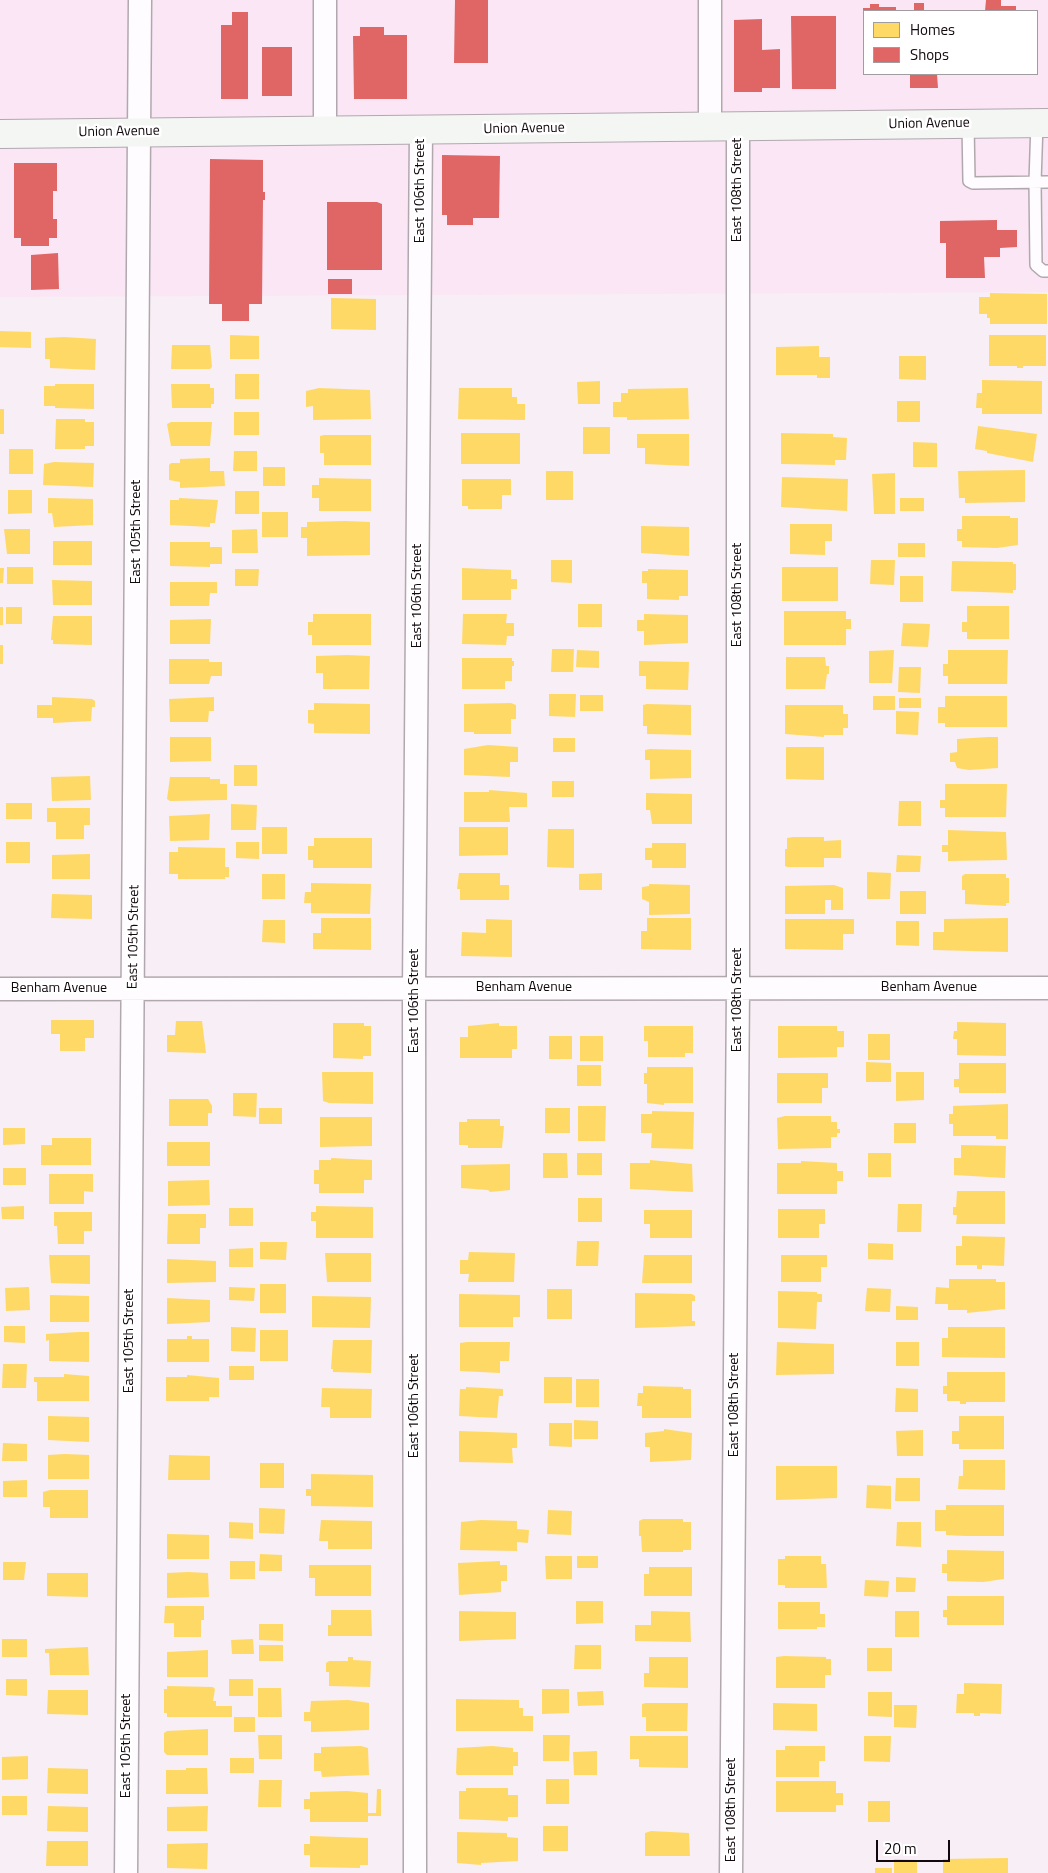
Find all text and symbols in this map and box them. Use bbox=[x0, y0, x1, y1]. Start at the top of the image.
legend bbox=[863, 10, 1038, 75]
text: Homes bbox=[910, 18, 955, 41]
text: Shops bbox=[910, 43, 949, 66]
street label: Union Avenue bbox=[888, 115, 970, 133]
street label: Union Avenue bbox=[483, 120, 565, 138]
street label: Union Avenue bbox=[78, 123, 160, 141]
street label: East 108th Street bbox=[730, 138, 746, 242]
street label: East 106th Street bbox=[413, 139, 429, 243]
street label: East 105th Street bbox=[129, 480, 145, 584]
street label: East 108th Street bbox=[730, 543, 746, 647]
street label: East 106th Street bbox=[410, 544, 426, 648]
street label: East 105th Street bbox=[125, 885, 143, 989]
street label: East 108th Street bbox=[730, 948, 746, 1052]
street label: East 106th Street bbox=[407, 949, 423, 1053]
street label: Benham Avenue bbox=[476, 980, 572, 996]
street label: Benham Avenue bbox=[881, 980, 977, 996]
street label: Benham Avenue bbox=[11, 981, 107, 997]
street label: East 105th Street bbox=[122, 1289, 138, 1393]
street label: East 108th Street bbox=[727, 1353, 743, 1457]
street label: East 106th Street bbox=[407, 1354, 423, 1458]
street label: East 105th Street bbox=[119, 1694, 135, 1798]
street label: East 108th Street bbox=[724, 1758, 740, 1862]
scale bar bbox=[878, 1830, 952, 1862]
text: 20 m bbox=[884, 1837, 917, 1860]

